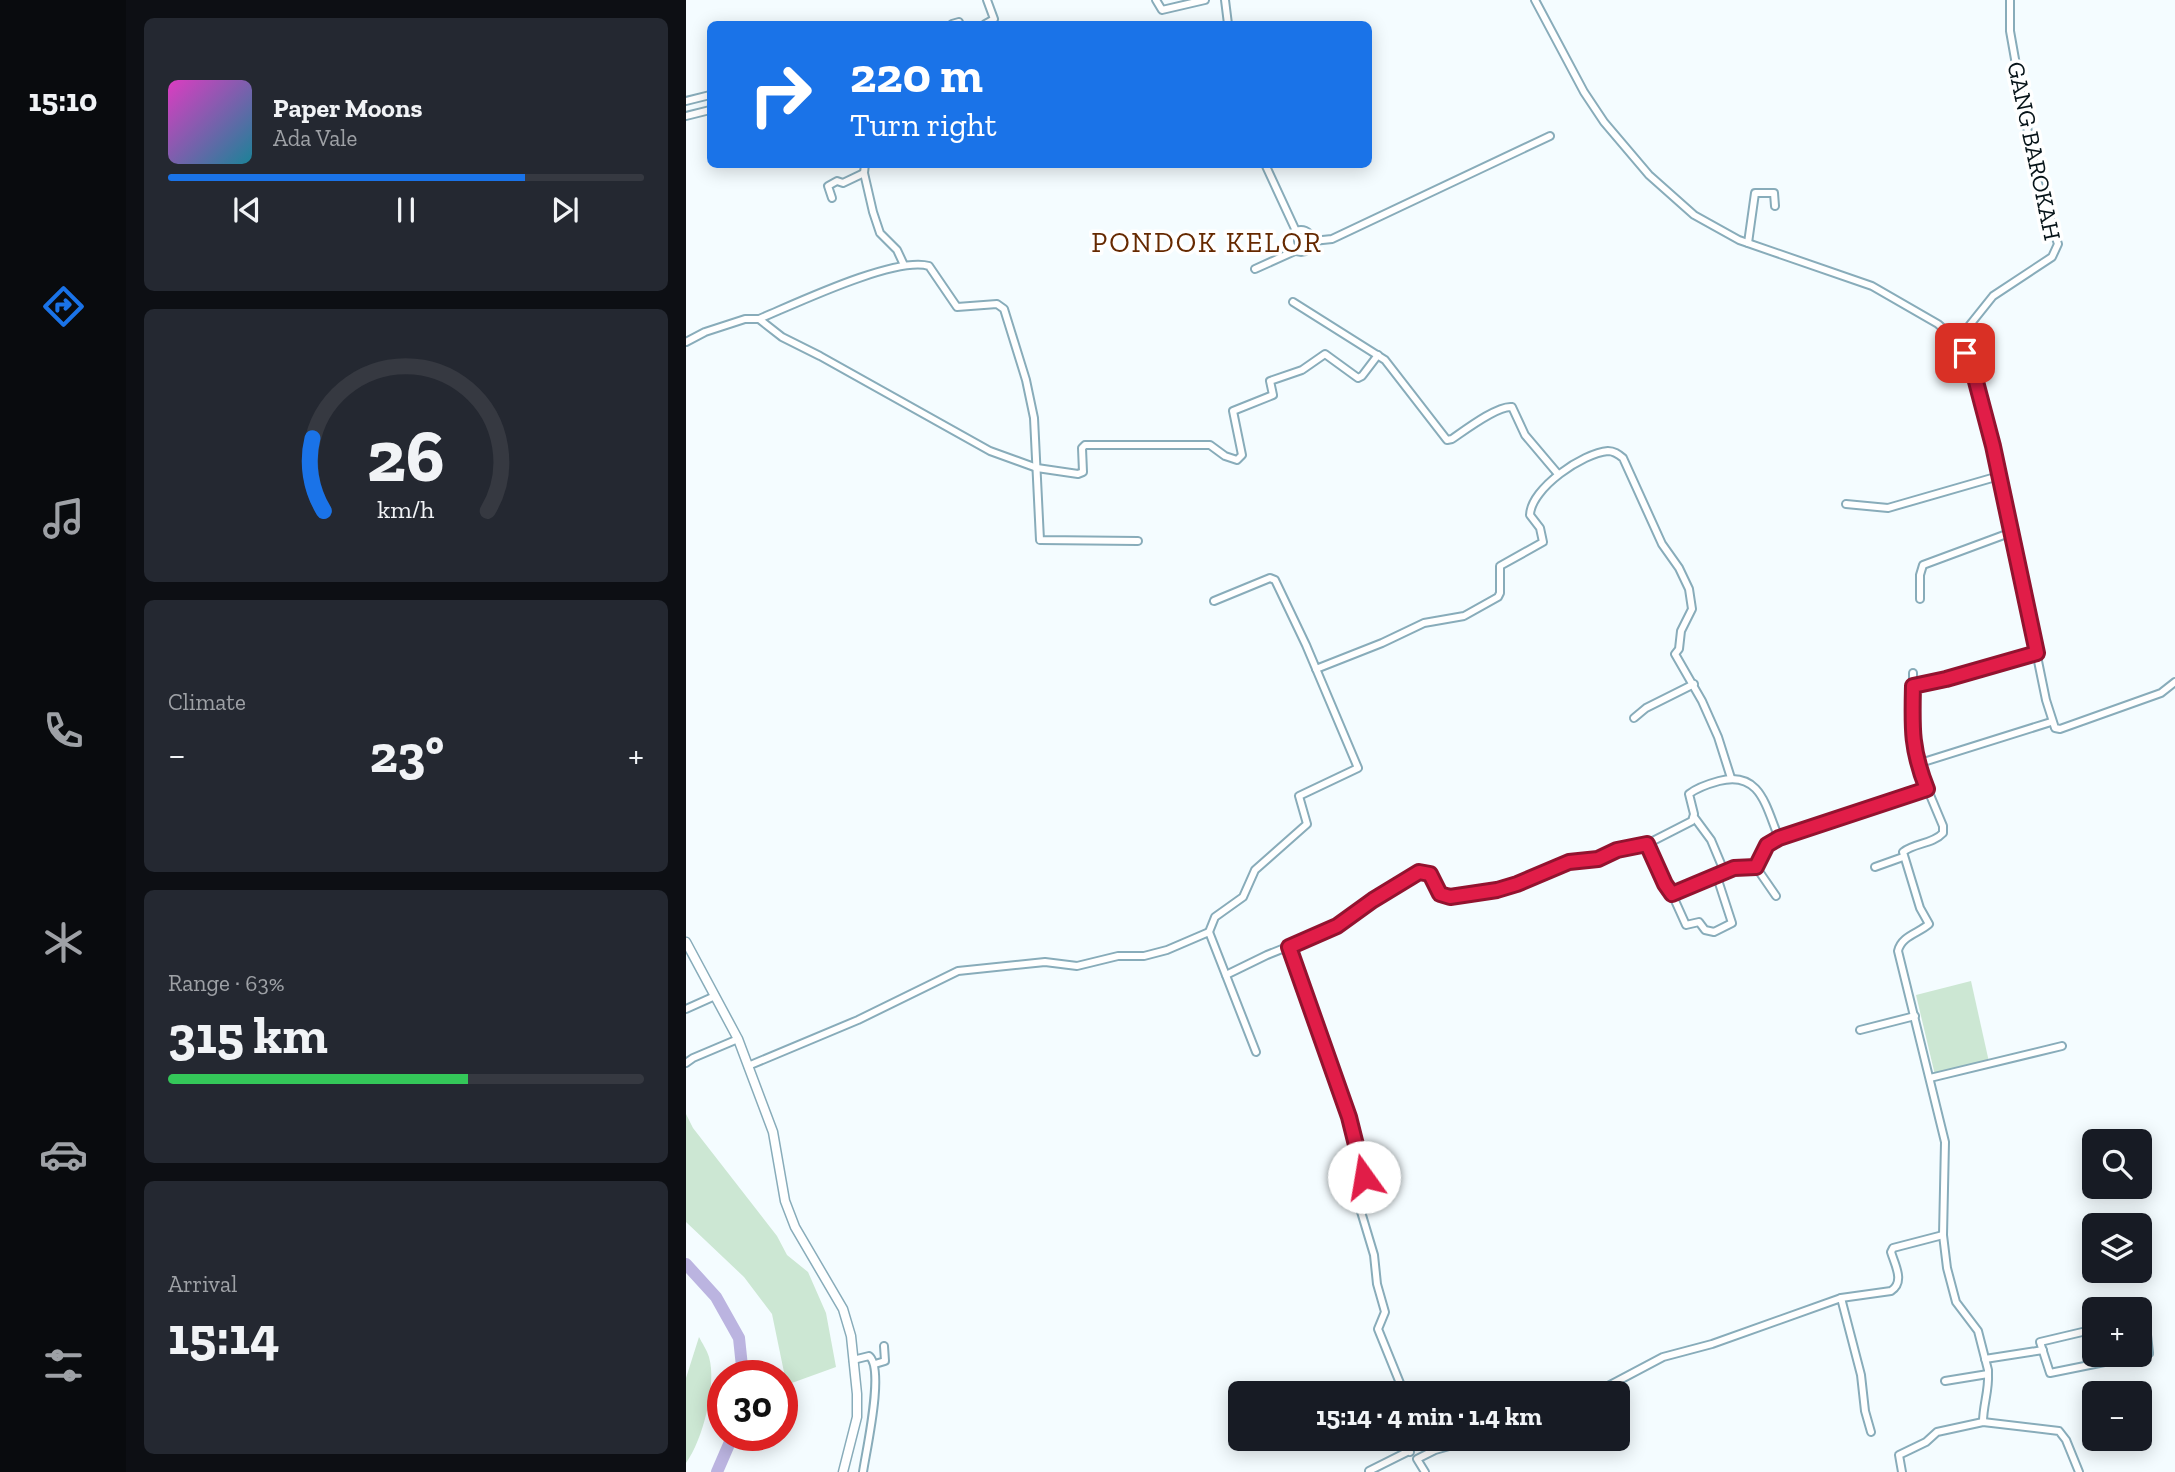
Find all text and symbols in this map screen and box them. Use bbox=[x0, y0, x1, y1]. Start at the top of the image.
text: 220 m bbox=[850, 46, 983, 105]
icon: right bbox=[735, 49, 826, 140]
street label: GANG BAROKAH bbox=[2001, 59, 2068, 243]
text: 15:10 bbox=[29, 81, 97, 119]
text: Paper Moons bbox=[273, 92, 422, 124]
text: Turn right bbox=[850, 106, 997, 144]
text: Ada Vale bbox=[273, 124, 357, 152]
icon: previous bbox=[228, 191, 266, 229]
icon: pause bbox=[387, 191, 425, 229]
icon: next bbox=[546, 191, 584, 229]
district label: PONDOK KELOR bbox=[1091, 226, 1323, 259]
icon: directions bbox=[39, 282, 88, 331]
pin bbox=[1935, 323, 1995, 383]
icon: arrive bbox=[1946, 334, 1984, 372]
text: 26 bbox=[367, 413, 445, 501]
icon: music bbox=[39, 494, 88, 543]
text: km/h bbox=[377, 494, 435, 524]
text: Climate bbox=[168, 688, 246, 716]
icon: phone bbox=[39, 706, 88, 755]
text: 23° bbox=[370, 723, 444, 785]
text: − bbox=[168, 732, 186, 778]
text: + bbox=[628, 732, 644, 778]
icon: climate bbox=[39, 918, 88, 967]
text: Range · 63% bbox=[168, 969, 285, 997]
text: 315 km bbox=[168, 1004, 328, 1066]
map controls bbox=[2082, 1129, 2152, 1451]
button: search bbox=[2082, 1129, 2152, 1199]
icon: car bbox=[39, 1130, 88, 1179]
position arrow bbox=[1327, 1140, 1401, 1214]
button: layers bbox=[2082, 1213, 2152, 1283]
text: Arrival bbox=[168, 1270, 237, 1298]
button: + bbox=[2082, 1297, 2152, 1367]
text: 15:14 bbox=[168, 1305, 280, 1367]
icon: filters bbox=[39, 1341, 88, 1390]
speed limit sign: 30 bbox=[707, 1360, 798, 1451]
button: − bbox=[2082, 1381, 2152, 1451]
text: 15:14 · 4 min · 1.4 km bbox=[1316, 1400, 1542, 1432]

